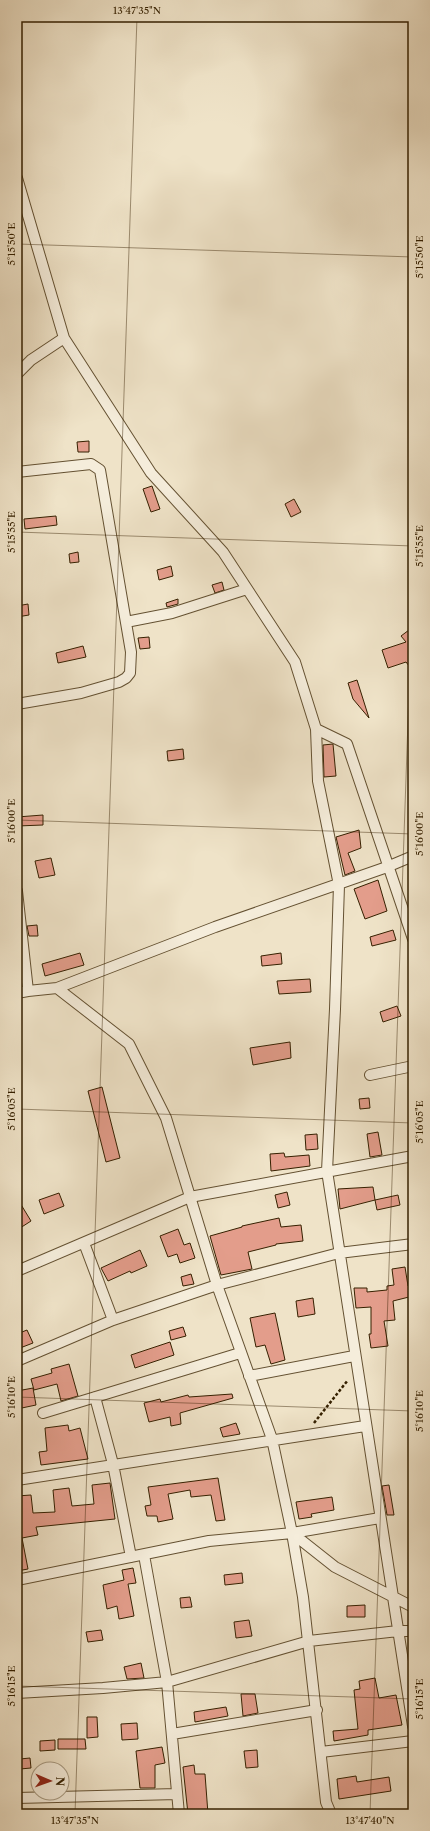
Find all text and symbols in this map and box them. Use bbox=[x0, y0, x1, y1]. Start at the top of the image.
text: 13°47'35"N bbox=[113, 4, 161, 17]
text: 5°15'50"E bbox=[5, 222, 18, 265]
text: 5°15'50"E bbox=[413, 235, 426, 278]
text: 5°15'55"E bbox=[5, 511, 18, 553]
text: 5°15'55"E bbox=[413, 525, 426, 567]
text: 5°16'00"E bbox=[5, 799, 18, 843]
text: 5°16'00"E bbox=[413, 812, 426, 856]
text: 5°16'05"E bbox=[5, 1087, 18, 1131]
text: 5°16'05"E bbox=[413, 1100, 426, 1144]
text: 5°16'10"E bbox=[5, 1376, 18, 1418]
text: 5°16'10"E bbox=[413, 1390, 426, 1432]
text: 5°16'15"E bbox=[5, 1665, 18, 1707]
text: 5°16'15"E bbox=[413, 1678, 426, 1720]
north arrow bbox=[30, 1761, 70, 1801]
text: N bbox=[53, 1776, 67, 1787]
text: 13°47'35"N bbox=[51, 1814, 99, 1827]
text: 13°47'40"N bbox=[346, 1814, 394, 1827]

